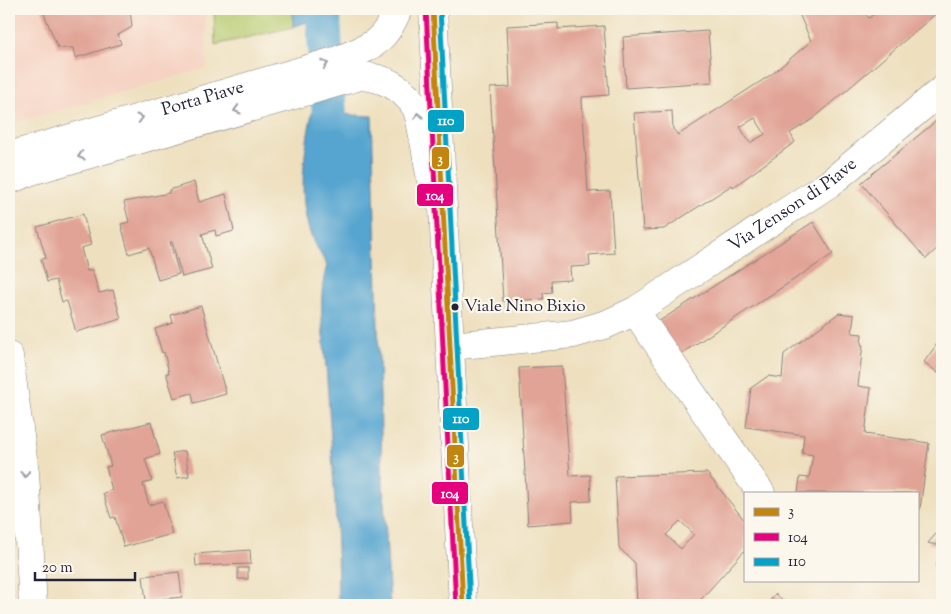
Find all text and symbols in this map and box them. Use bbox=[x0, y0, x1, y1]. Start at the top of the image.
one-way arrow bbox=[320, 60, 329, 70]
street label: Porta Piave bbox=[159, 75, 247, 124]
one-way arrow bbox=[233, 105, 242, 115]
line badge: 110 bbox=[427, 109, 465, 133]
one-way arrow bbox=[413, 112, 424, 121]
text: 110 bbox=[438, 112, 455, 132]
one-way arrow bbox=[135, 114, 143, 124]
line badge: 3 bbox=[431, 146, 450, 170]
text: 3 bbox=[437, 150, 443, 170]
one-way arrow bbox=[77, 151, 86, 161]
street label: Via Zenson di Piave bbox=[724, 152, 863, 259]
line badge: 104 bbox=[416, 183, 454, 207]
text: 104 bbox=[426, 187, 444, 207]
place label: Viale Nino Bixio bbox=[464, 295, 586, 319]
marker: Viale Nino Bixio bbox=[450, 302, 460, 312]
line badge: 110 bbox=[442, 407, 480, 431]
text: 110 bbox=[453, 410, 470, 430]
line badge: 3 bbox=[446, 444, 465, 468]
text: 3 bbox=[453, 448, 459, 468]
one-way arrow bbox=[19, 470, 30, 478]
line badge: 104 bbox=[431, 481, 469, 505]
text: 104 bbox=[441, 485, 459, 505]
legend bbox=[744, 492, 918, 582]
text: 3 bbox=[788, 502, 794, 523]
text: 104 bbox=[788, 528, 808, 549]
scale bar bbox=[35, 549, 135, 581]
text: 110 bbox=[788, 552, 806, 573]
text: 20 m bbox=[42, 558, 73, 579]

